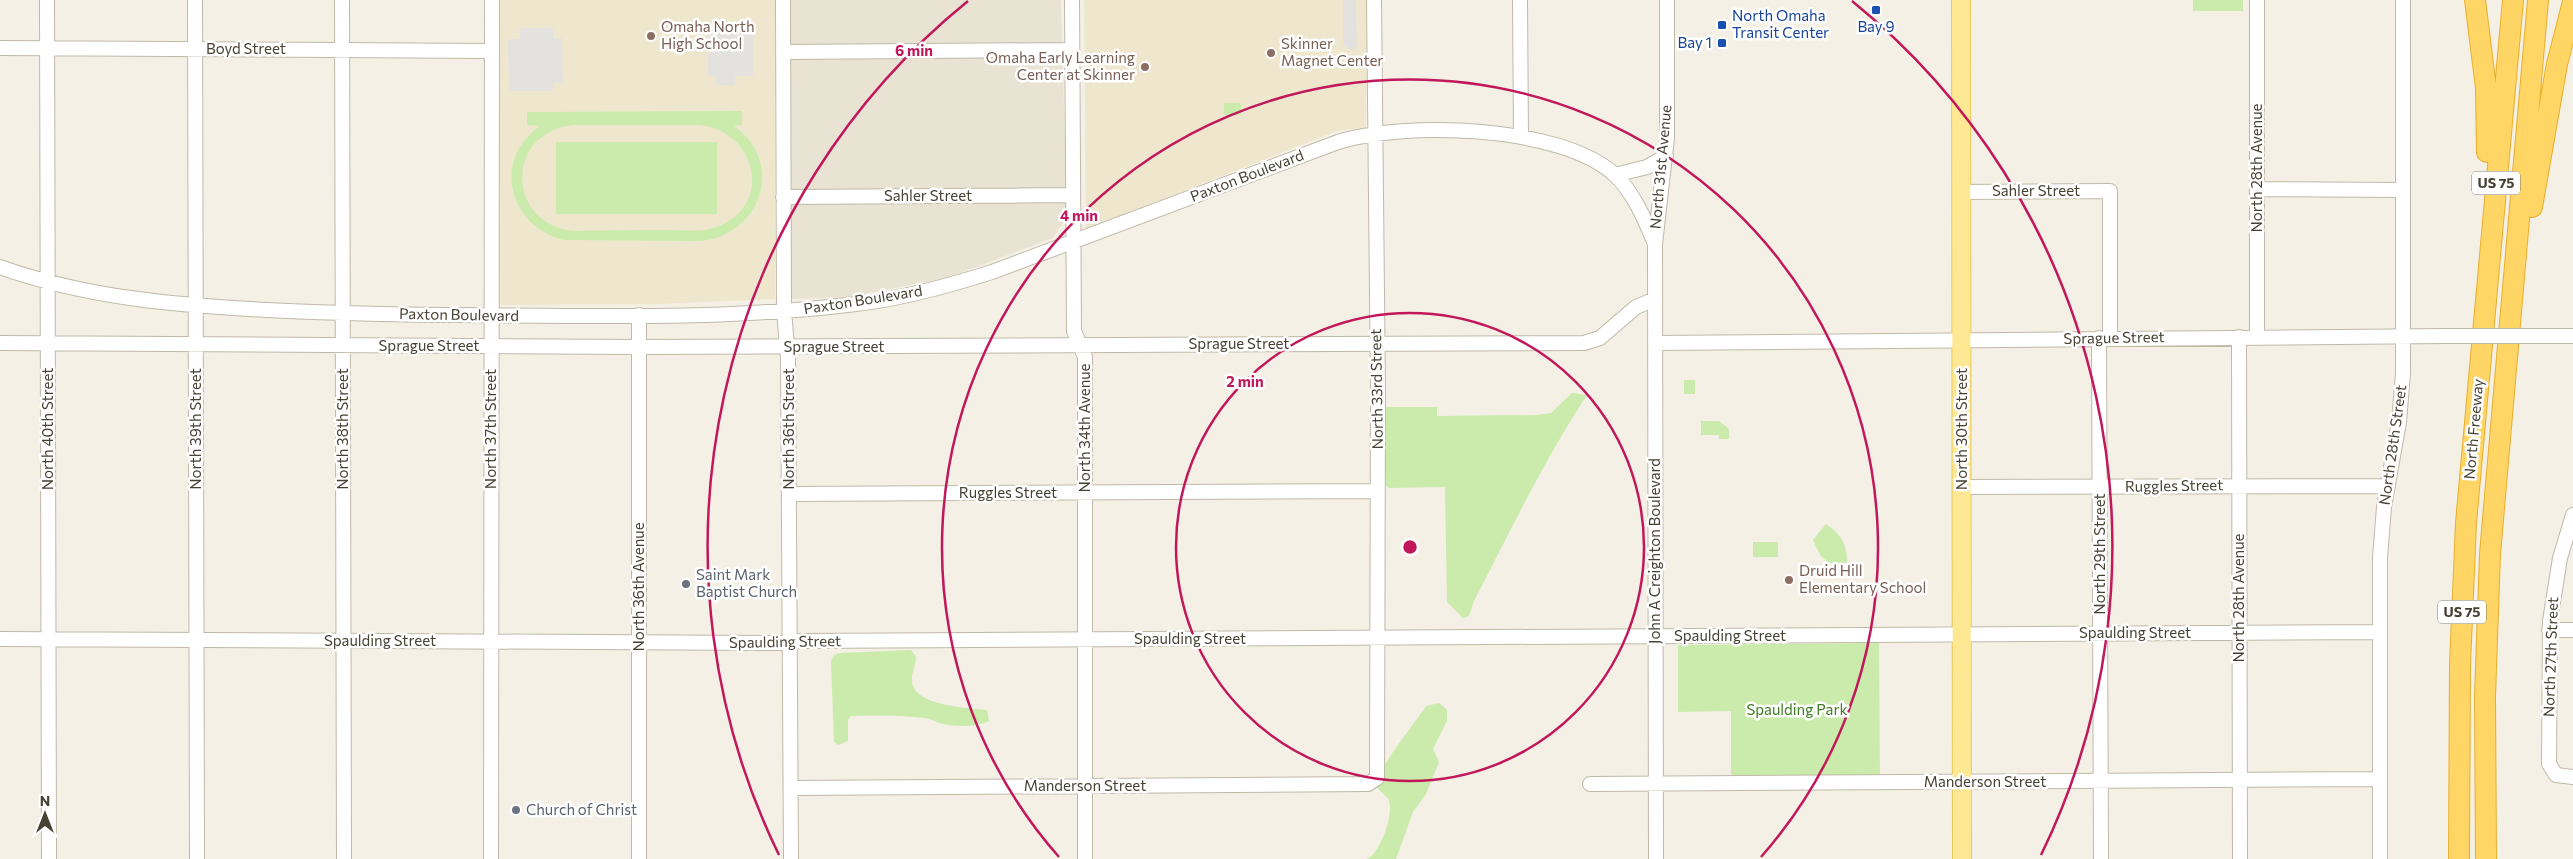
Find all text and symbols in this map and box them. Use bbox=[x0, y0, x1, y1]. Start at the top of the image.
marker: Bay 9 bbox=[1870, 4, 1882, 16]
place label: North Omaha Transit Center bbox=[1732, 6, 1829, 41]
place label: Omaha North High School bbox=[661, 17, 755, 52]
place label: Bay 9 bbox=[1857, 17, 1895, 35]
marker: North Omaha Transit Center bbox=[1716, 19, 1728, 31]
marker: Omaha North High School bbox=[645, 30, 657, 42]
place label: Bay 1 bbox=[1678, 33, 1712, 51]
place label: Skinner Magnet Center bbox=[1281, 34, 1383, 69]
marker: Bay 1 bbox=[1716, 37, 1728, 49]
street label: Boyd Street bbox=[206, 39, 286, 57]
text: 6 min bbox=[895, 41, 933, 59]
marker: Skinner Magnet Center bbox=[1265, 47, 1277, 59]
place label: Omaha Early Learning Center at Skinner bbox=[986, 48, 1135, 83]
marker: Omaha Early Learning Center at Skinner bbox=[1139, 61, 1151, 73]
street label: North 28th Avenue bbox=[2247, 103, 2265, 232]
street label: North 31st Avenue bbox=[1646, 104, 1674, 230]
street label: Paxton Boulevard bbox=[1187, 145, 1306, 205]
road number: US 75 bbox=[2472, 172, 2520, 194]
street label: Sahler Street bbox=[1992, 181, 2080, 199]
street label: Sahler Street bbox=[884, 186, 972, 204]
text: 4 min bbox=[1060, 206, 1098, 224]
street label: Paxton Boulevard bbox=[802, 281, 924, 317]
street label: Paxton Boulevard bbox=[399, 304, 519, 324]
street label: Sprague Street bbox=[2063, 327, 2165, 347]
street label: North 33rd Street bbox=[1366, 329, 1386, 449]
street label: Sprague Street bbox=[1188, 334, 1290, 352]
street label: Sprague Street bbox=[378, 336, 480, 354]
street label: Sprague Street bbox=[783, 337, 885, 355]
street label: North 34th Avenue bbox=[1075, 363, 1093, 493]
street label: North 40th Street bbox=[38, 368, 56, 490]
street label: North 39th Street bbox=[186, 368, 204, 490]
street label: North 38th Street bbox=[333, 368, 351, 490]
street label: North 36th Street bbox=[779, 368, 797, 490]
street label: North 30th Street bbox=[1952, 368, 1970, 490]
street label: North 37th Street bbox=[481, 369, 499, 489]
text: 2 min bbox=[1226, 372, 1264, 390]
street label: North Freeway bbox=[2460, 378, 2486, 480]
street label: North 28th Street bbox=[2375, 384, 2409, 506]
street label: John A Creighton Boulevard bbox=[1645, 458, 1663, 644]
street label: Ruggles Street bbox=[2125, 475, 2223, 495]
street label: Ruggles Street bbox=[959, 483, 1057, 501]
street label: North 29th Street bbox=[2090, 493, 2108, 615]
street label: North 36th Avenue bbox=[629, 522, 647, 652]
street label: North 28th Avenue bbox=[2229, 533, 2247, 662]
centre of rings bbox=[1401, 538, 1419, 556]
place label: Druid Hill Elementary School bbox=[1799, 561, 1926, 596]
place label: Saint Mark Baptist Church bbox=[696, 565, 797, 600]
marker: Druid Hill Elementary School bbox=[1783, 574, 1795, 586]
marker: Saint Mark Baptist Church bbox=[680, 578, 692, 590]
street label: North 27th Street bbox=[2539, 597, 2561, 717]
road number: US 75 bbox=[2438, 600, 2486, 624]
street label: Spaulding Street bbox=[2079, 623, 2191, 641]
street label: Spaulding Street bbox=[1674, 626, 1786, 644]
street label: Spaulding Street bbox=[1134, 629, 1246, 647]
street label: Spaulding Street bbox=[324, 631, 436, 649]
street label: Spaulding Street bbox=[729, 631, 841, 651]
park label: Spaulding Park bbox=[1746, 700, 1848, 718]
street label: Manderson Street bbox=[1924, 772, 2046, 790]
street label: Manderson Street bbox=[1024, 776, 1146, 794]
north arrow bbox=[20, 789, 70, 839]
text: N bbox=[40, 792, 50, 809]
place label: Church of Christ bbox=[526, 800, 637, 818]
marker: Church of Christ bbox=[510, 804, 522, 816]

